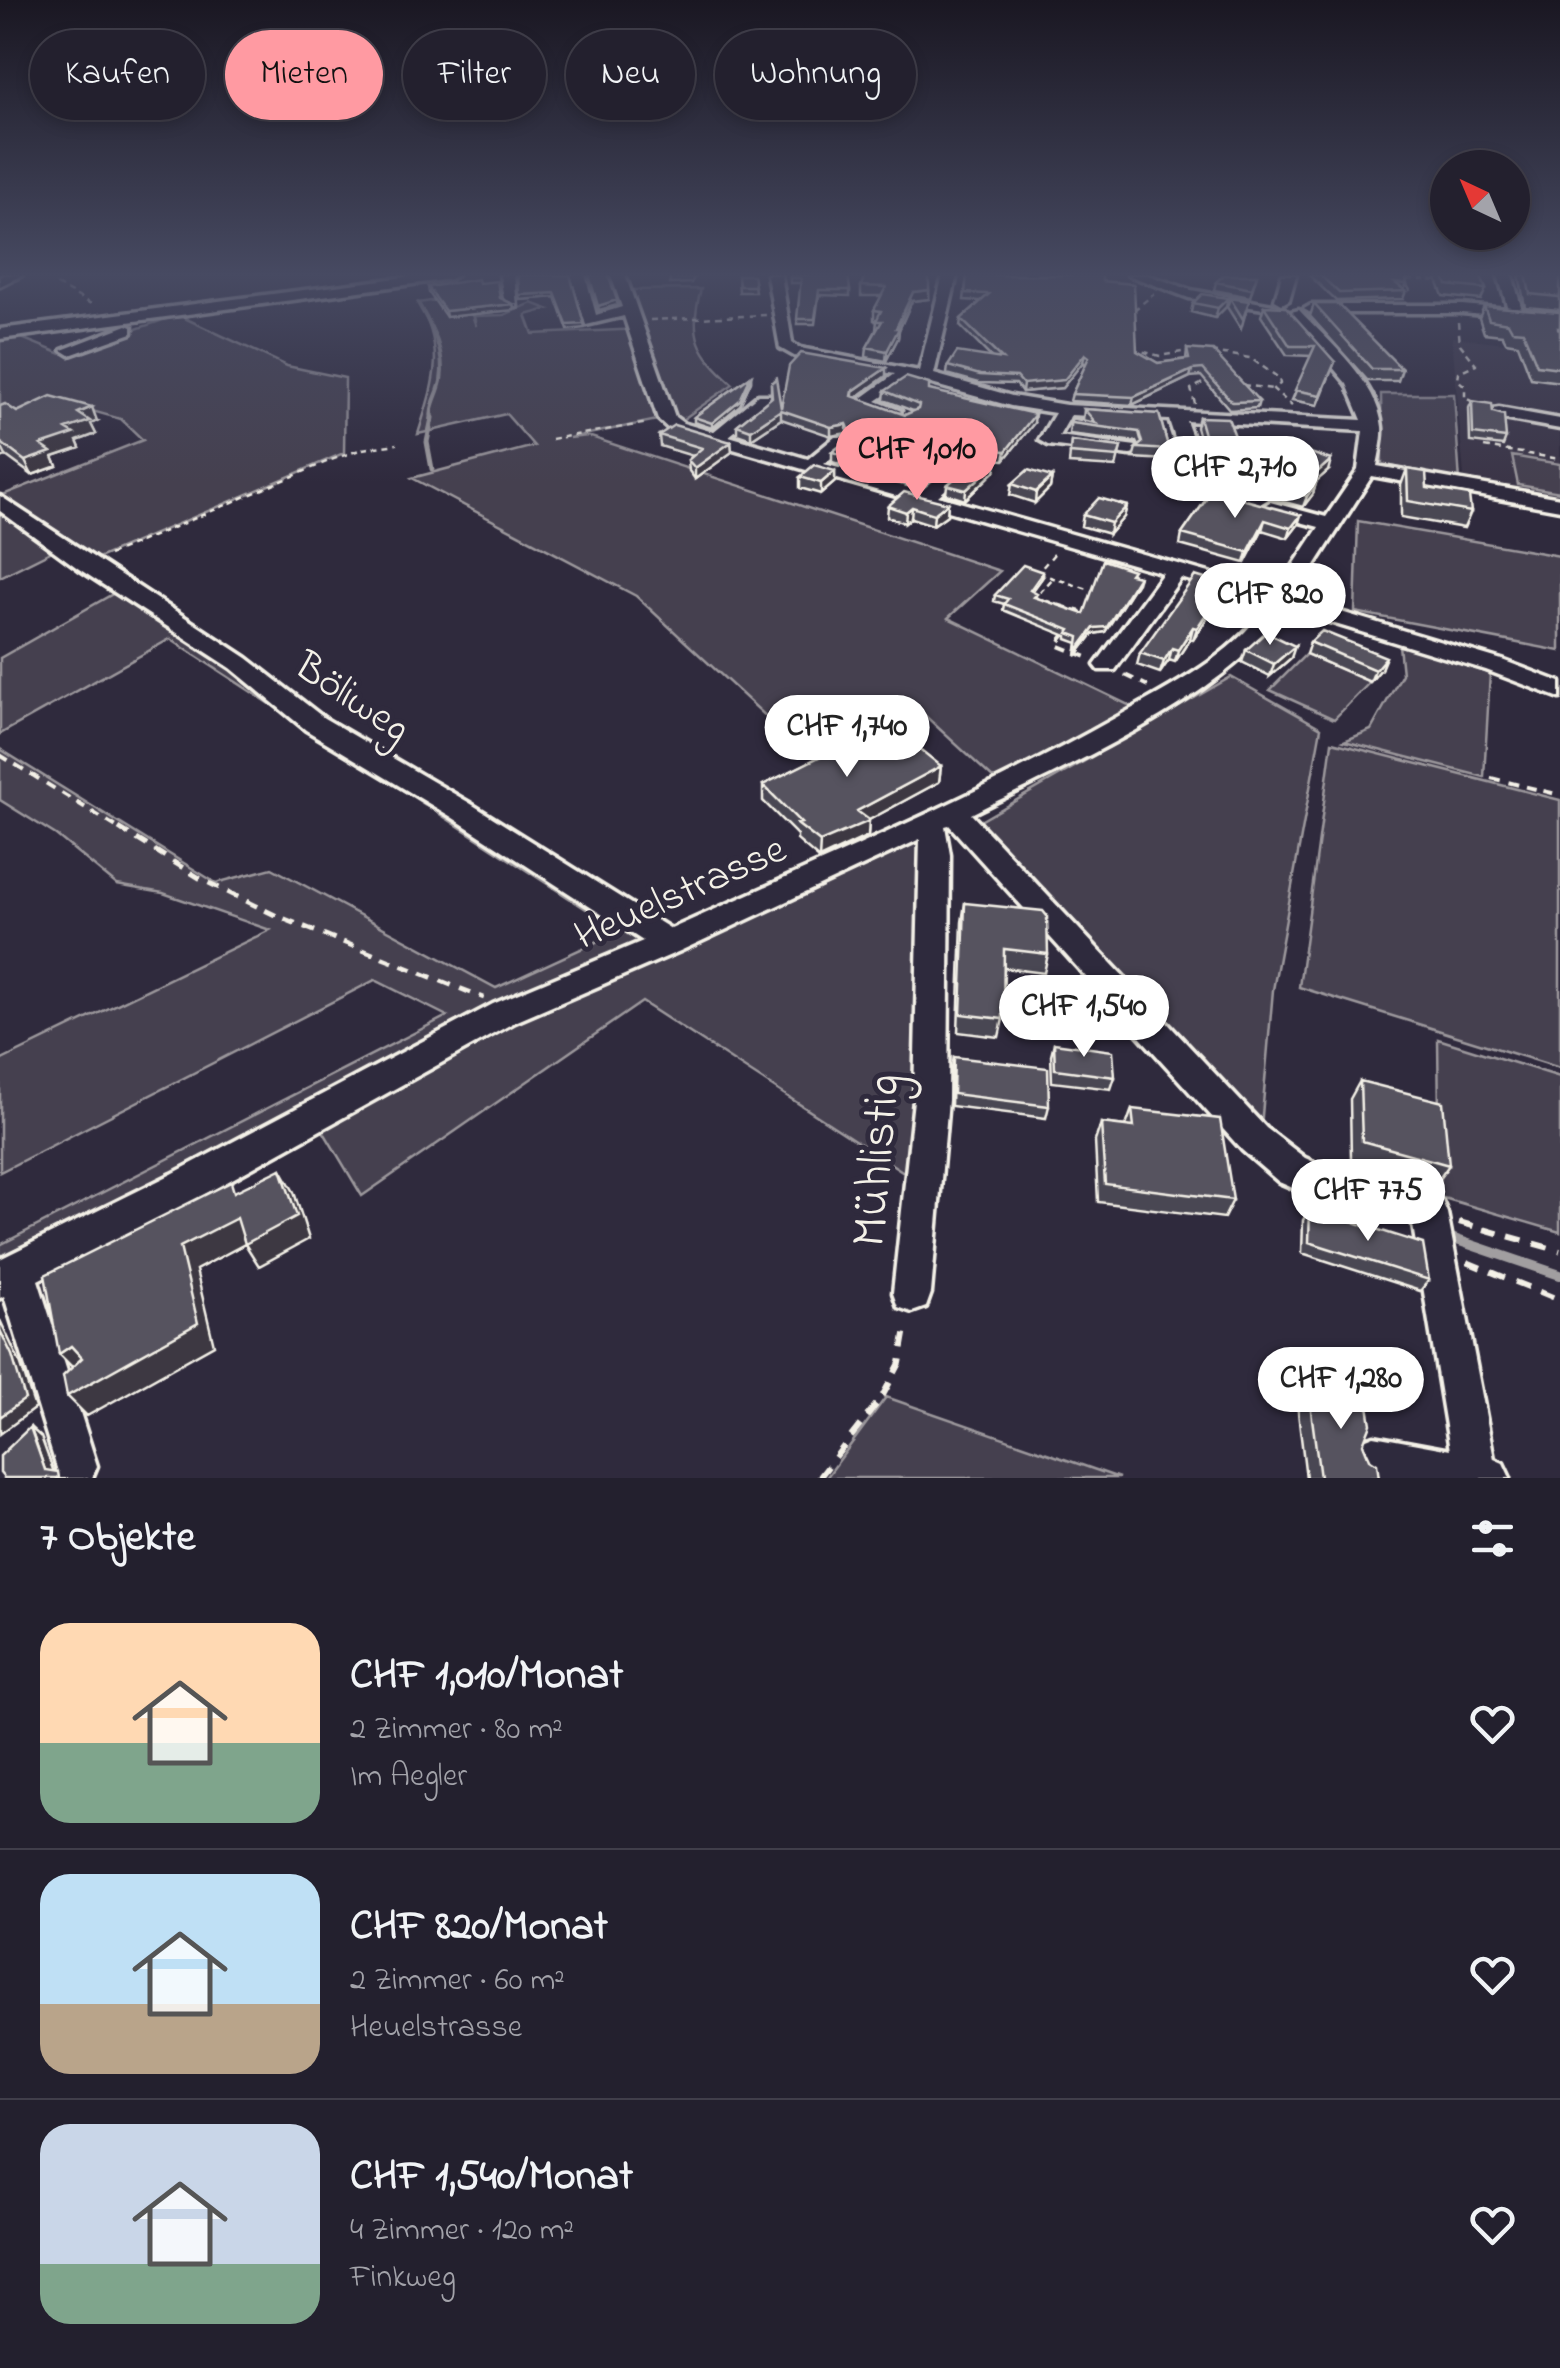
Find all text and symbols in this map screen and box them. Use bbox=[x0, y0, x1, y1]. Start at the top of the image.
chip: Kaufen bbox=[30, 30, 205, 120]
chip: Mieten bbox=[225, 30, 383, 120]
chip: Filter bbox=[403, 30, 546, 120]
chip: Neu bbox=[566, 30, 695, 120]
chip: Wohnung bbox=[715, 30, 916, 120]
north arrow bbox=[1430, 150, 1530, 250]
map controls bbox=[1430, 150, 1530, 250]
pin: CHF 1,010 bbox=[803, 418, 1031, 503]
text: CHF 1,010 bbox=[858, 427, 976, 474]
pin: CHF 2,710 bbox=[1121, 436, 1349, 521]
text: CHF 2,710 bbox=[1173, 445, 1297, 492]
pin: CHF 820 bbox=[1178, 563, 1362, 648]
text: CHF 820 bbox=[1217, 572, 1323, 619]
street label: Böliweg bbox=[280, 637, 422, 760]
pin: CHF 1,740 bbox=[733, 695, 961, 780]
text: CHF 1,740 bbox=[787, 704, 907, 751]
street label: Heuelstrasse bbox=[565, 820, 797, 968]
pin: CHF 1,540 bbox=[970, 975, 1198, 1060]
text: CHF 1,540 bbox=[1021, 984, 1147, 1031]
street label: Mühlistig bbox=[835, 1071, 923, 1250]
pin: CHF 775 bbox=[1276, 1159, 1460, 1244]
text: CHF 775 bbox=[1313, 1168, 1423, 1215]
pin: CHF 1,280 bbox=[1227, 1347, 1455, 1432]
text: CHF 1,280 bbox=[1280, 1356, 1402, 1403]
text: 7 Objekte bbox=[40, 1508, 195, 1569]
icon: filters bbox=[1465, 1511, 1520, 1566]
text: CHF 1,010/Monat bbox=[350, 1646, 623, 1707]
icon: home bbox=[120, 1663, 240, 1783]
icon: heart bbox=[1465, 1696, 1520, 1751]
text: 2 Zimmer · 80 m² bbox=[350, 1707, 563, 1754]
text: Im Aegler bbox=[350, 1754, 467, 1801]
text: CHF 820/Monat bbox=[350, 1897, 608, 1958]
icon: home bbox=[120, 1914, 240, 2034]
icon: heart bbox=[1465, 1947, 1520, 2002]
text: 2 Zimmer · 60 m² bbox=[350, 1958, 565, 2005]
text: Heuelstrasse bbox=[350, 2005, 522, 2052]
text: CHF 1,540/Monat bbox=[350, 2147, 633, 2208]
icon: home bbox=[120, 2164, 240, 2284]
icon: heart bbox=[1465, 2197, 1520, 2252]
text: 4 Zimmer · 120 m² bbox=[350, 2208, 574, 2255]
text: Finkweg bbox=[350, 2255, 456, 2302]

